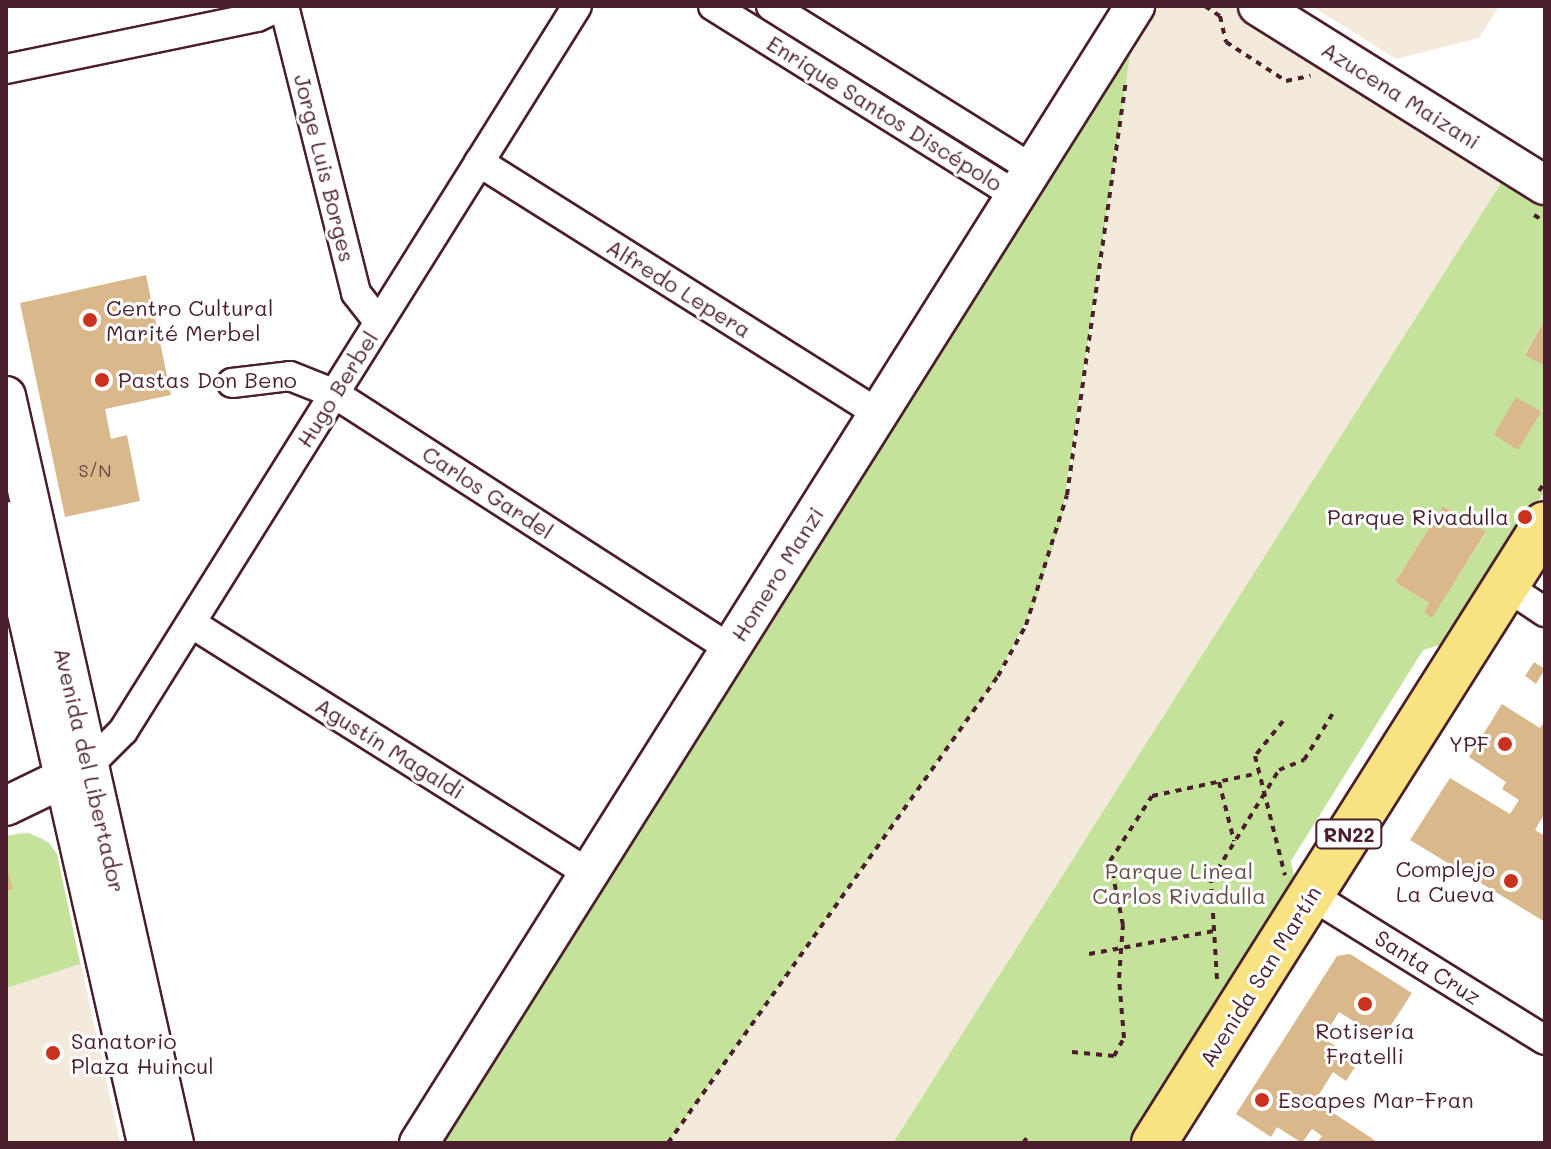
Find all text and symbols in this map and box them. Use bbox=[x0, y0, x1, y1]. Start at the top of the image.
street label: Enrique Santos Discépolo bbox=[763, 30, 1007, 196]
street label: Azucena Maizani bbox=[1317, 36, 1485, 154]
street label: Jorge Luis Borges bbox=[289, 71, 361, 265]
street label: Alfredo Lepera bbox=[602, 233, 756, 343]
place label: Centro Cultural Marité Merbel bbox=[106, 294, 274, 346]
marker: Centro Cultural Marité Merbel bbox=[81, 311, 99, 329]
street label: Hugo Berbel bbox=[291, 326, 383, 452]
place label: Pastas Don Beno bbox=[118, 367, 297, 393]
marker: Pastas Don Beno bbox=[93, 371, 111, 389]
street label: Carlos Gardel bbox=[418, 440, 558, 544]
house number: S/N bbox=[79, 459, 111, 481]
street label: Homero Manzi bbox=[725, 502, 829, 646]
place label: Parque Rivadulla bbox=[1327, 504, 1509, 530]
marker: Parque Rivadulla bbox=[1516, 508, 1534, 526]
street label: Avenida del Libertador bbox=[49, 645, 131, 895]
street label: Agustín Magaldi bbox=[311, 692, 469, 804]
place label: YPF bbox=[1449, 731, 1489, 757]
marker: YPF bbox=[1496, 735, 1514, 753]
road number: RN22 bbox=[1315, 818, 1383, 850]
place label: Complejo La Cueva bbox=[1396, 855, 1495, 906]
park label: Parque Lineal Carlos Rivadulla bbox=[1092, 857, 1266, 908]
marker: Complejo La Cueva bbox=[1502, 872, 1520, 890]
street label: Avenida San Martín bbox=[1194, 881, 1326, 1071]
street label: Santa Cruz bbox=[1370, 924, 1486, 1010]
marker: Rotisería Fratelli bbox=[1356, 995, 1374, 1013]
place label: Rotisería Fratelli bbox=[1315, 1017, 1415, 1068]
place label: Sanatorio Plaza Huincul bbox=[71, 1027, 214, 1078]
marker: Sanatorio Plaza Huincul bbox=[42, 1042, 64, 1064]
place label: Escapes Mar-Fran bbox=[1278, 1087, 1474, 1113]
marker: Escapes Mar-Fran bbox=[1253, 1091, 1271, 1109]

